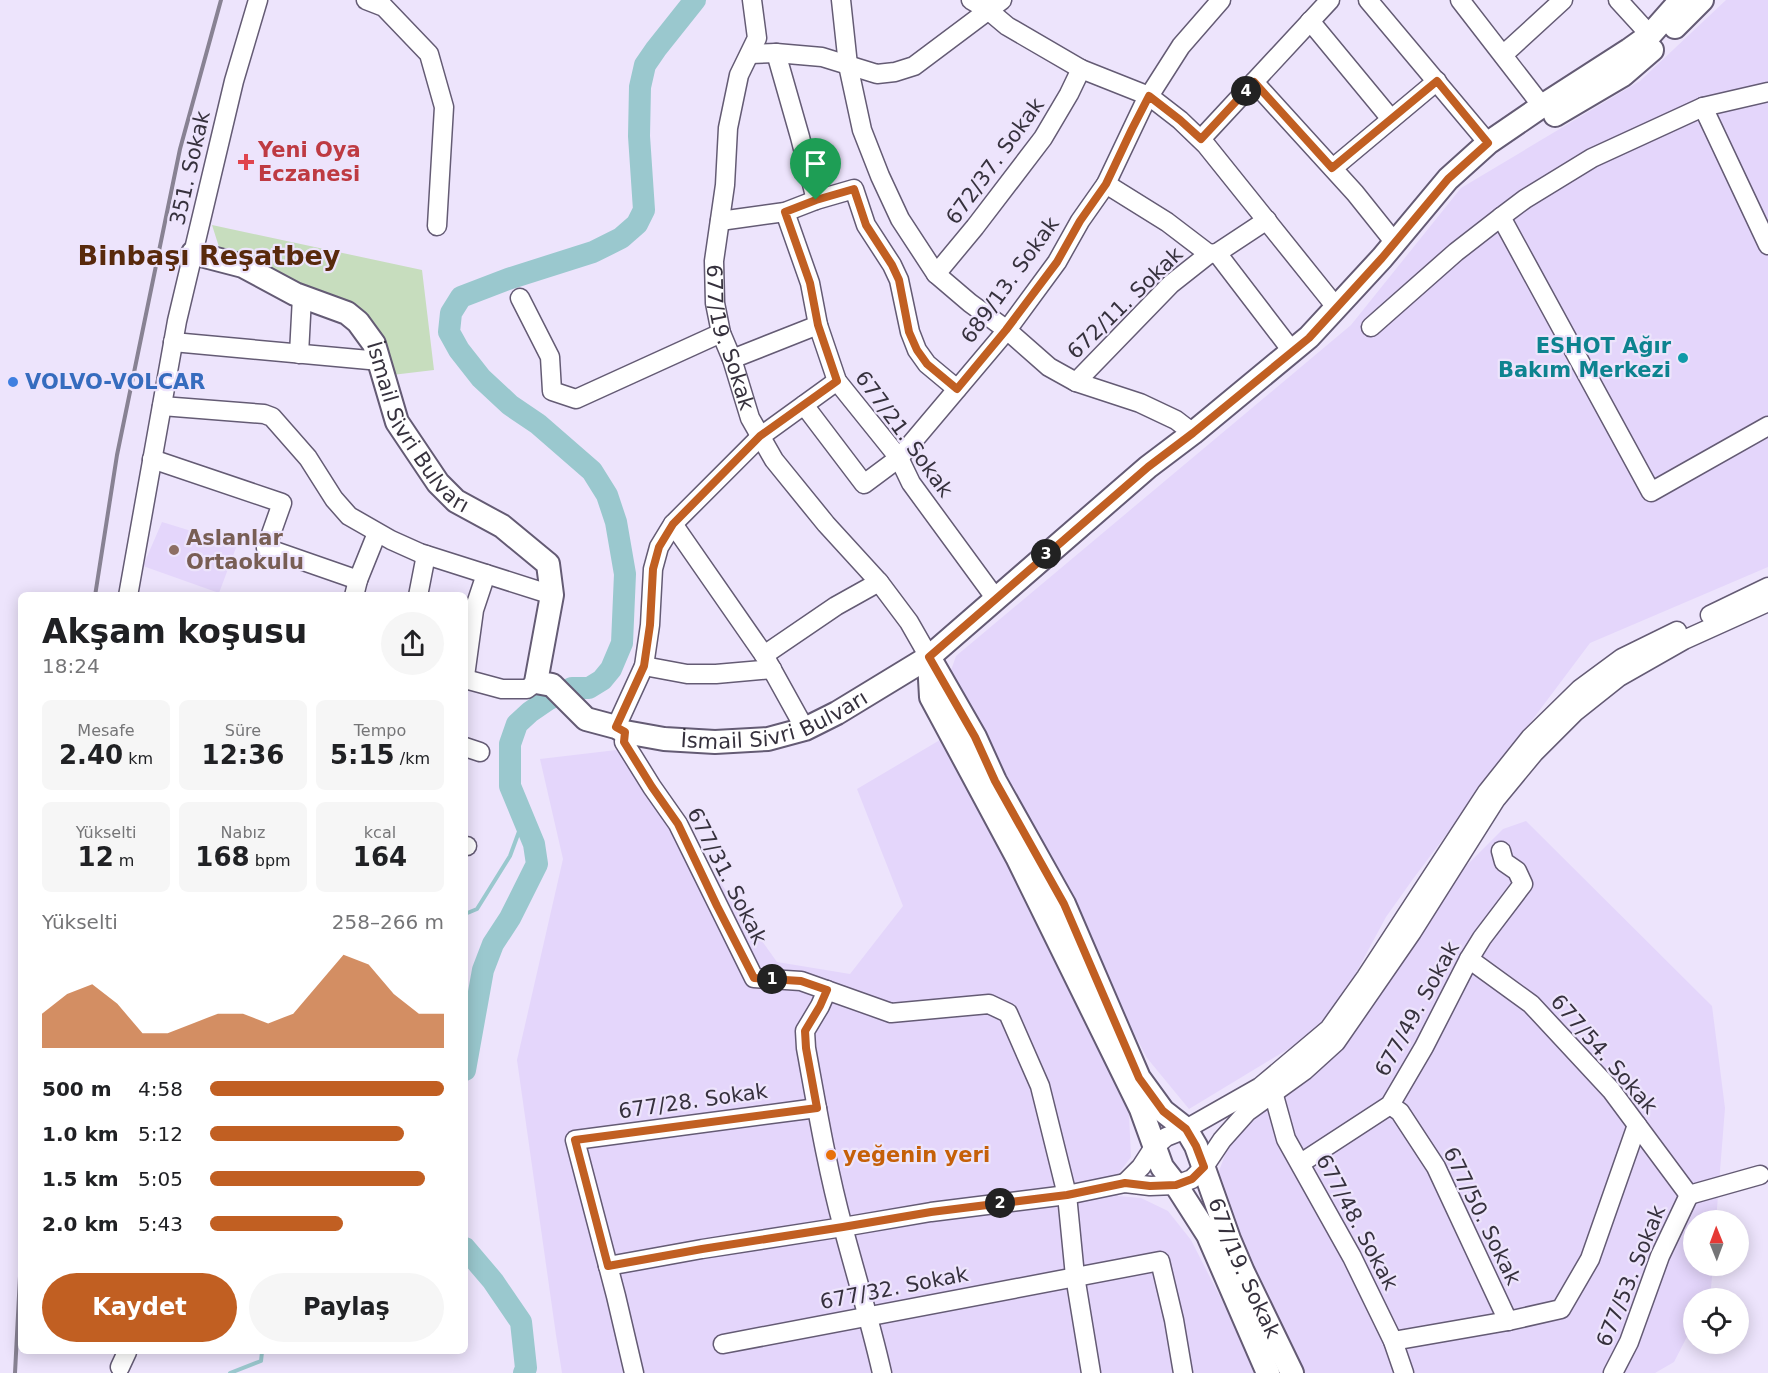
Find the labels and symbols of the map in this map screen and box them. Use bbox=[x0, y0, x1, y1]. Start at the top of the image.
pin: 4 bbox=[1231, 76, 1261, 106]
street label: 672/37. Sokak bbox=[941, 93, 1049, 229]
street label: 351. Sokak bbox=[165, 108, 215, 227]
place label: Yeni Oya Eczanesi bbox=[257, 138, 361, 186]
pin bbox=[790, 138, 841, 200]
marker: Yeni Oya Eczanesi bbox=[239, 155, 253, 169]
street label: 689/13. Sokak bbox=[956, 212, 1064, 348]
district label: Binbaşı Reşatbey bbox=[78, 240, 341, 271]
street label: 672/11. Sokak bbox=[1063, 242, 1188, 364]
street label: 677/19. Sokak bbox=[702, 264, 759, 414]
place label: ESHOT Ağır Bakım Merkezi bbox=[1498, 334, 1672, 382]
street label: İsmail Sivri Bulvarı bbox=[362, 338, 473, 518]
marker: ESHOT Ağır Bakım Merkezi bbox=[1676, 351, 1690, 365]
street label: 677/21. Sokak bbox=[850, 366, 958, 502]
place label: VOLVO-VOLCAR bbox=[25, 370, 206, 394]
marker: VOLVO-VOLCAR bbox=[6, 375, 20, 389]
place label: Aslanlar Ortaokulu bbox=[186, 526, 304, 574]
pin: 3 bbox=[1031, 539, 1061, 569]
marker: Aslanlar Ortaokulu bbox=[167, 543, 181, 557]
street label: İsmail Sivri Bulvarı bbox=[680, 685, 872, 754]
street label: 677/31. Sokak bbox=[682, 804, 772, 949]
street label: 677/49. Sokak bbox=[1370, 937, 1464, 1081]
pin: 1 bbox=[757, 964, 787, 994]
street label: 677/54. Sokak bbox=[1546, 989, 1663, 1119]
street label: 677/28. Sokak bbox=[617, 1079, 770, 1123]
place label: yeğenin yeri bbox=[843, 1143, 990, 1167]
street label: 677/50. Sokak bbox=[1438, 1143, 1526, 1290]
marker: yeğenin yeri bbox=[824, 1148, 838, 1162]
street label: 677/48. Sokak bbox=[1311, 1150, 1403, 1295]
pin: 2 bbox=[985, 1188, 1015, 1218]
street label: 677/19. Sokak bbox=[1203, 1195, 1285, 1343]
street label: 677/53. Sokak bbox=[1592, 1201, 1671, 1350]
north arrow bbox=[1683, 1210, 1749, 1276]
street label: 677/32. Sokak bbox=[818, 1262, 971, 1314]

